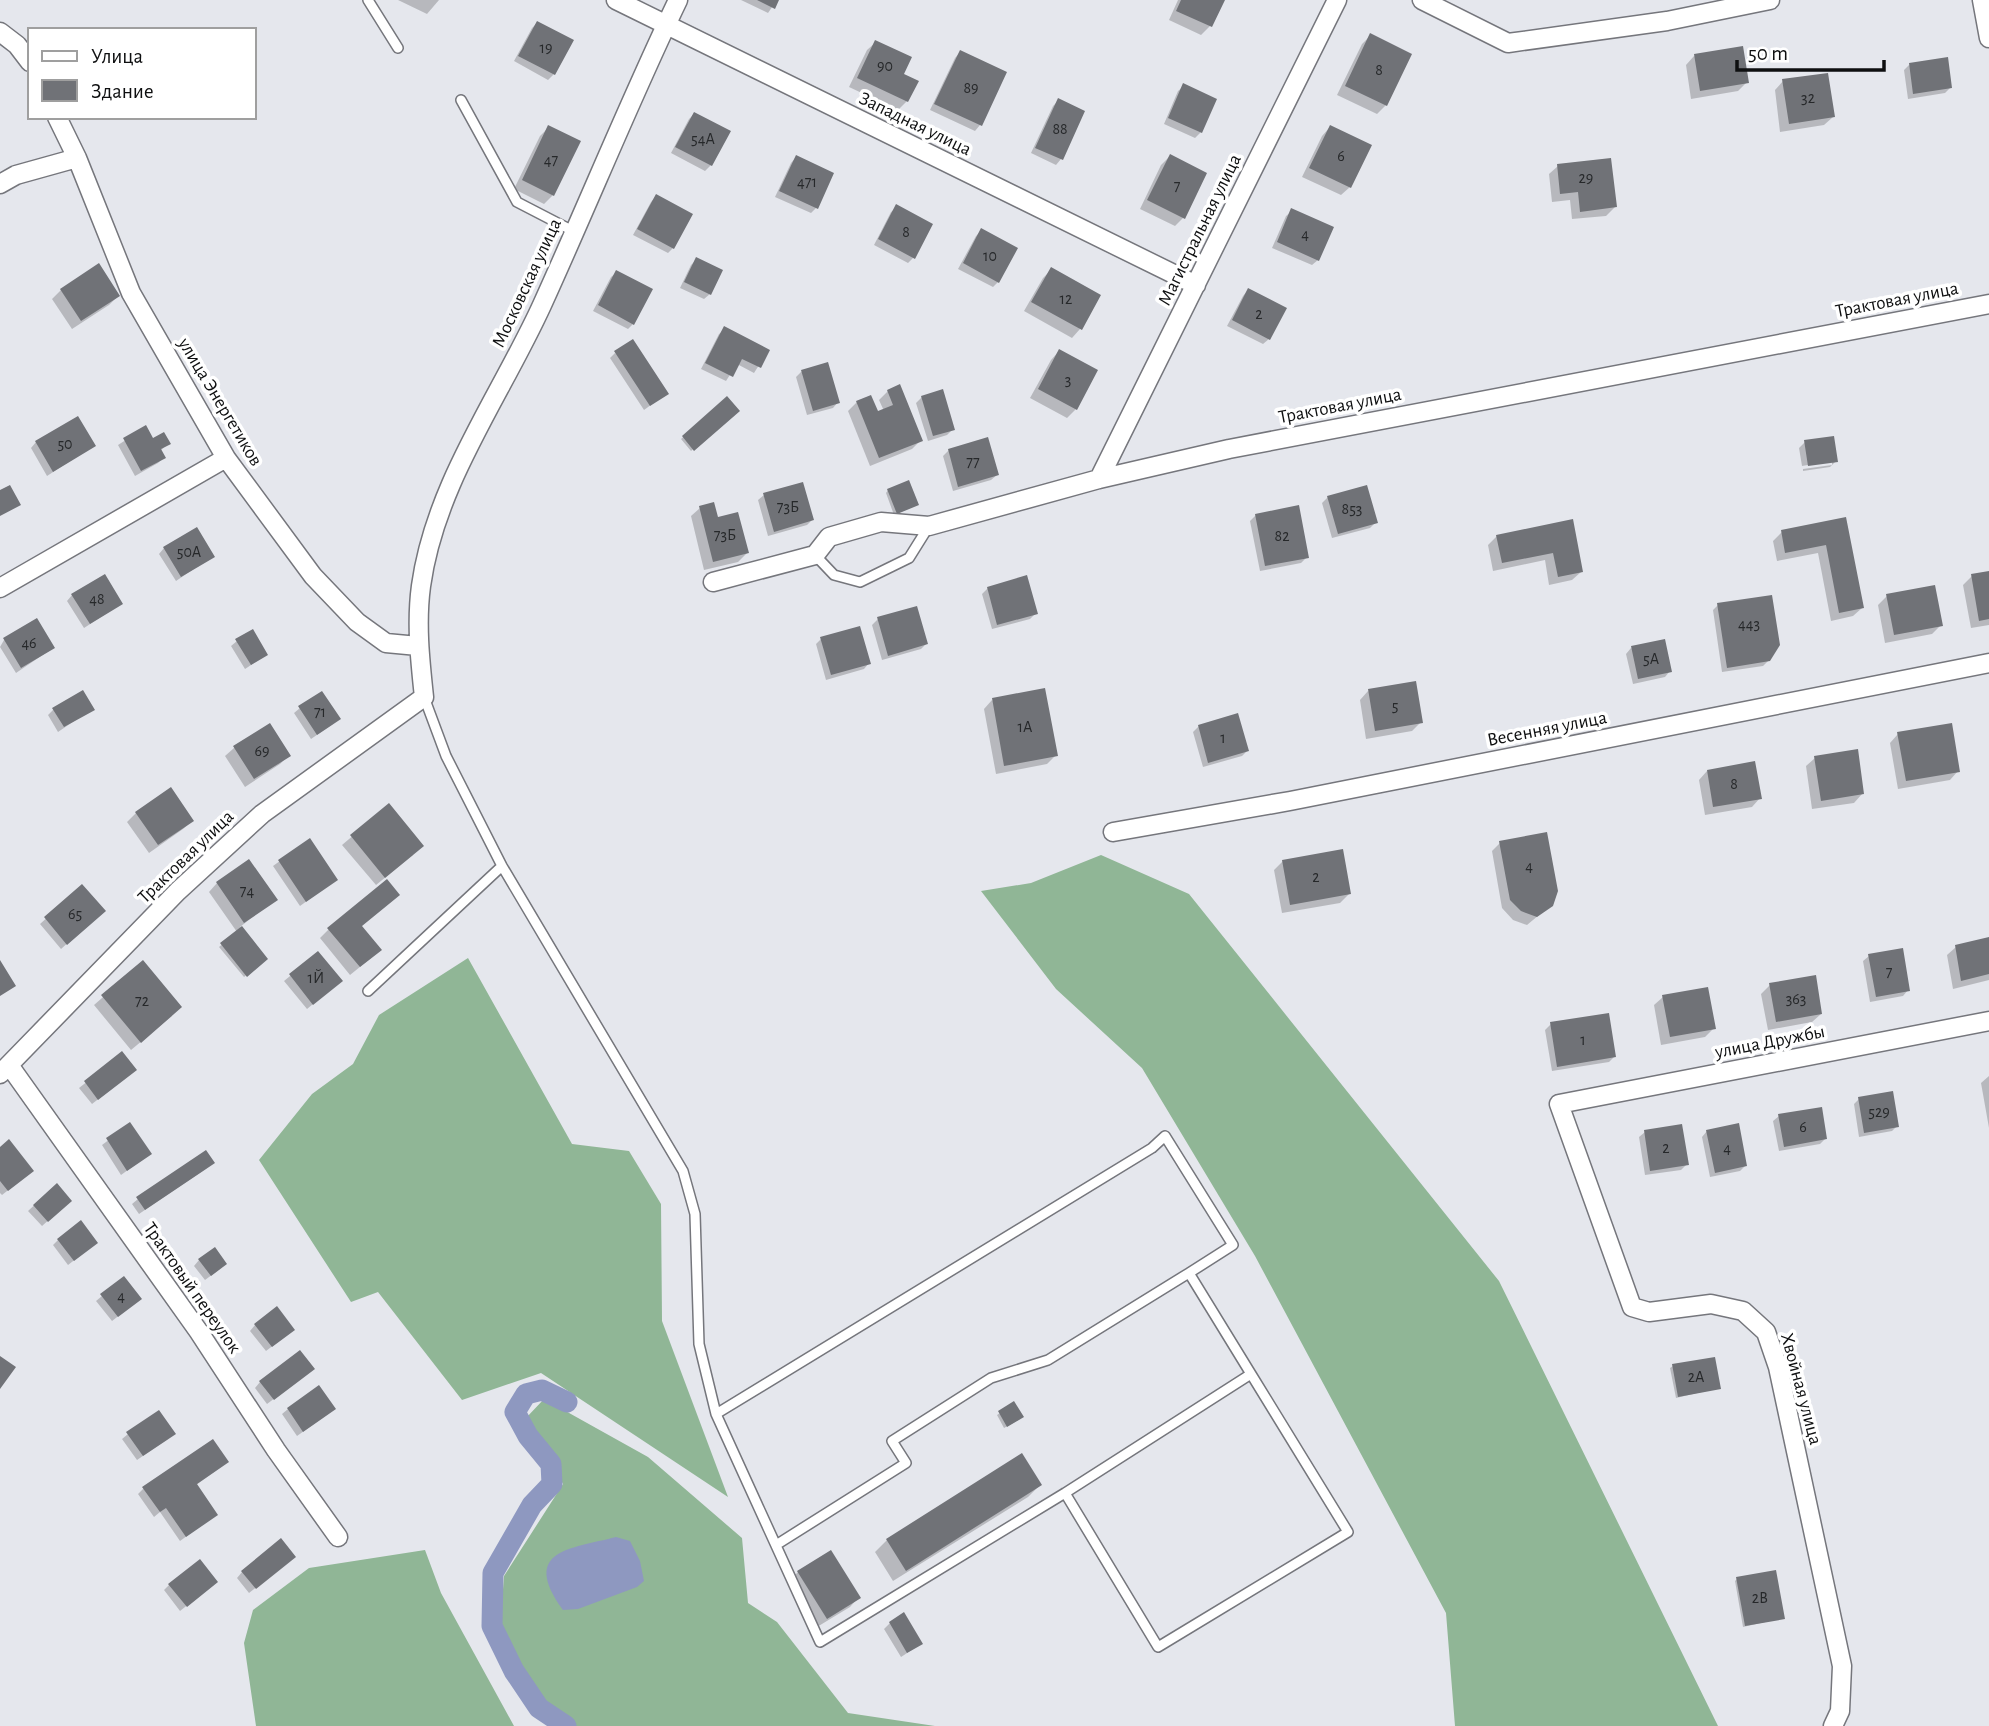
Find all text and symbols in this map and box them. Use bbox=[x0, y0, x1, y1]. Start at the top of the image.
legend bbox=[28, 28, 256, 119]
scale bar bbox=[1737, 28, 1884, 72]
house number: 19 bbox=[539, 40, 553, 56]
text: 50 m bbox=[1748, 43, 1788, 64]
text: Улица bbox=[91, 46, 144, 67]
house number: 90 bbox=[877, 58, 893, 74]
house number: 8 bbox=[1375, 62, 1383, 78]
house number: 89 bbox=[963, 80, 979, 96]
text: Здание bbox=[91, 81, 154, 102]
street label: Западная улица bbox=[856, 89, 974, 159]
house number: 32 bbox=[1801, 90, 1815, 106]
house number: 88 bbox=[1052, 121, 1068, 137]
house number: 54А bbox=[691, 131, 715, 147]
house number: 6 bbox=[1337, 148, 1345, 164]
street label: Магистральная улица bbox=[1155, 151, 1245, 309]
house number: 47 bbox=[544, 152, 559, 168]
house number: 29 bbox=[1579, 170, 1593, 186]
house number: 471 bbox=[797, 174, 817, 190]
house number: 7 bbox=[1174, 178, 1181, 194]
street label: Московская улица bbox=[489, 215, 565, 350]
house number: 8 bbox=[902, 224, 910, 240]
house number: 4 bbox=[1301, 226, 1309, 242]
house number: 10 bbox=[983, 248, 997, 264]
street label: Трактовая улица bbox=[1834, 279, 1960, 321]
house number: 12 bbox=[1060, 291, 1072, 307]
house number: 2 bbox=[1255, 306, 1263, 322]
street label: улица Энергетиков bbox=[174, 334, 266, 469]
house number: 3 bbox=[1065, 372, 1071, 388]
street label: Трактовая улица bbox=[1277, 385, 1403, 427]
house number: 50 bbox=[57, 436, 73, 452]
house number: 77 bbox=[966, 454, 980, 470]
house number: 73Б bbox=[777, 499, 799, 515]
house number: 853 bbox=[1342, 501, 1362, 517]
house number: 73Б bbox=[714, 527, 736, 543]
house number: 82 bbox=[1275, 528, 1289, 544]
house number: 50А bbox=[177, 544, 202, 560]
house number: 48 bbox=[89, 591, 105, 607]
house number: 443 bbox=[1738, 616, 1760, 632]
house number: 46 bbox=[21, 635, 37, 651]
house number: 5А bbox=[1643, 651, 1660, 667]
house number: 5 bbox=[1392, 698, 1398, 714]
house number: 71 bbox=[314, 704, 326, 720]
street label: Весенняя улица bbox=[1486, 708, 1609, 750]
house number: 1А bbox=[1018, 719, 1033, 735]
house number: 1 bbox=[1220, 730, 1226, 746]
house number: 69 bbox=[254, 743, 270, 759]
house number: 8 bbox=[1730, 776, 1738, 792]
street label: Трактовая улица bbox=[135, 807, 238, 907]
house number: 4 bbox=[1525, 858, 1533, 874]
house number: 2 bbox=[1312, 869, 1320, 885]
house number: 74 bbox=[240, 883, 254, 899]
house number: 65 bbox=[68, 906, 82, 922]
house number: 7 bbox=[1886, 964, 1893, 980]
house number: 1Й bbox=[308, 969, 324, 986]
house number: 363 bbox=[1786, 991, 1806, 1007]
house number: 72 bbox=[135, 993, 149, 1009]
street label: улица Дружбы bbox=[1712, 1022, 1827, 1062]
house number: 1 bbox=[1580, 1032, 1586, 1048]
house number: 529 bbox=[1868, 1104, 1890, 1120]
house number: 6 bbox=[1799, 1119, 1807, 1135]
house number: 2 bbox=[1662, 1140, 1670, 1156]
house number: 4 bbox=[1723, 1140, 1731, 1156]
street label: Трактовый переулок bbox=[140, 1219, 244, 1357]
house number: 4 bbox=[117, 1288, 125, 1304]
street label: Хвойная улица bbox=[1777, 1331, 1825, 1447]
house number: 2А bbox=[1688, 1369, 1705, 1385]
house number: 2В bbox=[1752, 1590, 1768, 1606]

